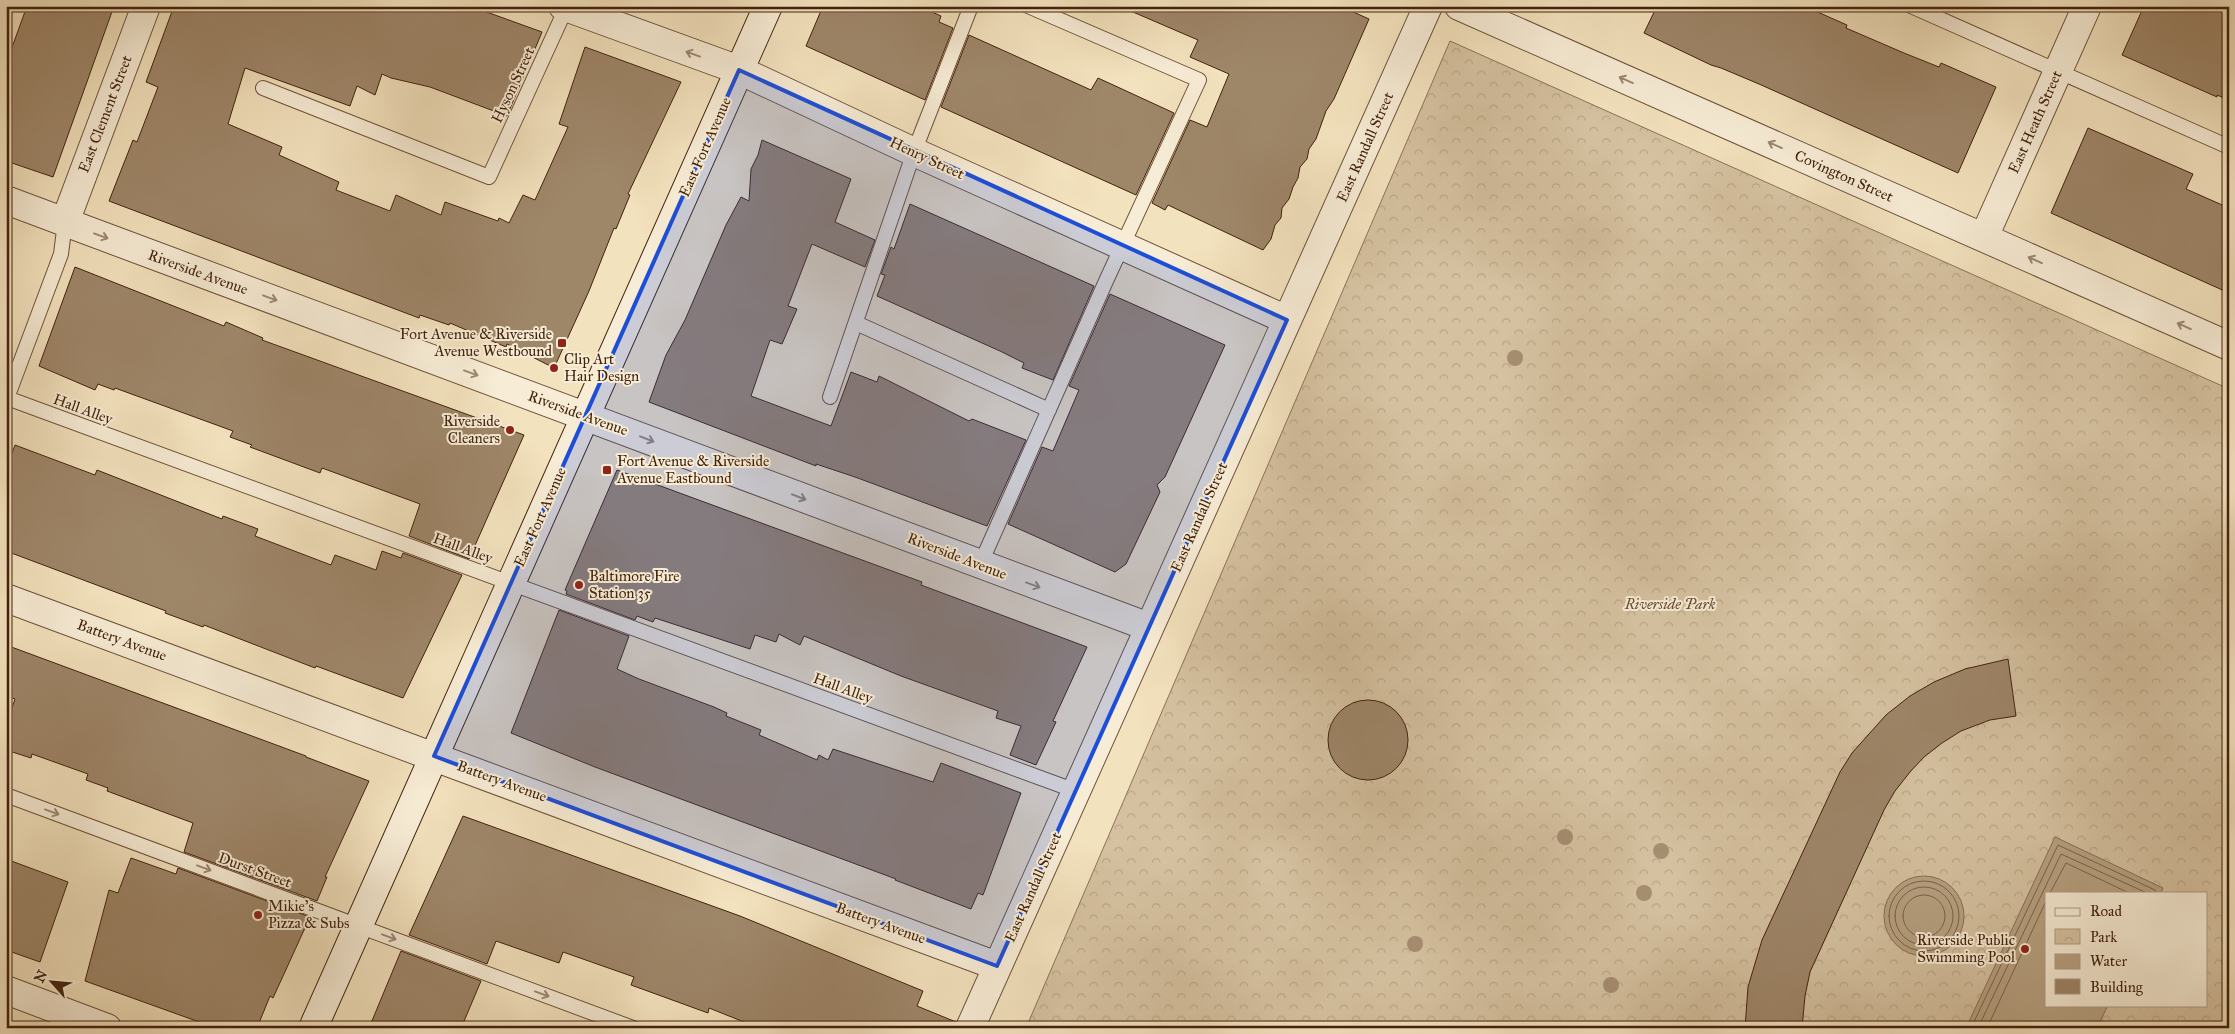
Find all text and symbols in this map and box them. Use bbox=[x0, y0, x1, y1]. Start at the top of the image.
street label: Hyson Street bbox=[488, 44, 539, 126]
one-way arrow bbox=[686, 49, 701, 58]
street label: East Clement Street bbox=[74, 52, 136, 175]
street label: East Heath Street bbox=[2004, 67, 2066, 176]
one-way arrow bbox=[1619, 74, 1634, 84]
street label: East Randall Street bbox=[1333, 89, 1398, 205]
street label: East Fort Avenue bbox=[675, 94, 735, 200]
street label: Henry Street bbox=[887, 133, 968, 183]
one-way arrow bbox=[1768, 140, 1783, 150]
street label: Covington Street bbox=[1792, 146, 1897, 206]
one-way arrow bbox=[93, 232, 108, 241]
street label: Riverside Avenue bbox=[146, 246, 250, 298]
one-way arrow bbox=[2028, 255, 2043, 265]
one-way arrow bbox=[262, 294, 277, 304]
one-way arrow bbox=[2177, 320, 2192, 330]
place label: Fort Avenue & Riverside Avenue Westbound bbox=[400, 325, 552, 360]
marker: Fort Avenue & Riverside Avenue Westbound bbox=[556, 337, 568, 349]
place label: Clip Art Hair Design bbox=[564, 350, 639, 385]
marker: Clip Art Hair Design bbox=[548, 362, 560, 374]
one-way arrow bbox=[464, 370, 479, 379]
street label: Riverside Avenue bbox=[526, 387, 630, 439]
street label: Hall Alley bbox=[51, 390, 116, 428]
place label: Riverside Cleaners bbox=[443, 412, 500, 447]
marker: Riverside Cleaners bbox=[504, 424, 516, 436]
one-way arrow bbox=[639, 435, 655, 444]
place label: Fort Avenue & Riverside Avenue Eastbound bbox=[616, 452, 769, 487]
street label: East Randall Street bbox=[1167, 459, 1232, 575]
street label: East Fort Avenue bbox=[510, 464, 570, 570]
marker: Fort Avenue & Riverside Avenue Eastbound bbox=[601, 464, 613, 476]
one-way arrow bbox=[791, 492, 806, 502]
street label: Hall Alley bbox=[431, 529, 496, 567]
street label: Riverside Avenue bbox=[905, 529, 1009, 583]
place label: Baltimore Fire Station 35 bbox=[589, 567, 680, 602]
marker: Baltimore Fire Station 35 bbox=[573, 579, 585, 591]
one-way arrow bbox=[1025, 581, 1040, 590]
park label: Riverside Park bbox=[1624, 595, 1716, 613]
street label: Battery Avenue bbox=[75, 615, 169, 665]
street label: Hall Alley bbox=[811, 669, 876, 707]
street label: Battery Avenue bbox=[455, 756, 549, 806]
one-way arrow bbox=[44, 808, 59, 817]
street label: East Randall Street bbox=[1001, 829, 1066, 945]
street label: Durst Street bbox=[216, 848, 295, 892]
one-way arrow bbox=[196, 864, 211, 873]
legend bbox=[2045, 892, 2208, 1006]
place label: Mikie's Pizza & Subs bbox=[268, 897, 349, 932]
street label: Battery Avenue bbox=[834, 898, 928, 948]
text: Road bbox=[2090, 902, 2122, 920]
marker: Mikie's Pizza & Subs bbox=[252, 909, 264, 921]
text: Park bbox=[2090, 928, 2117, 946]
place label: Riverside Public Swimming Pool bbox=[1917, 931, 2016, 966]
one-way arrow bbox=[381, 933, 397, 942]
marker: Riverside Public Swimming Pool bbox=[2019, 943, 2031, 955]
text: Water bbox=[2090, 952, 2127, 970]
north arrow bbox=[28, 956, 78, 1006]
text: N bbox=[31, 967, 51, 985]
text: Building bbox=[2090, 978, 2144, 996]
one-way arrow bbox=[533, 990, 549, 999]

